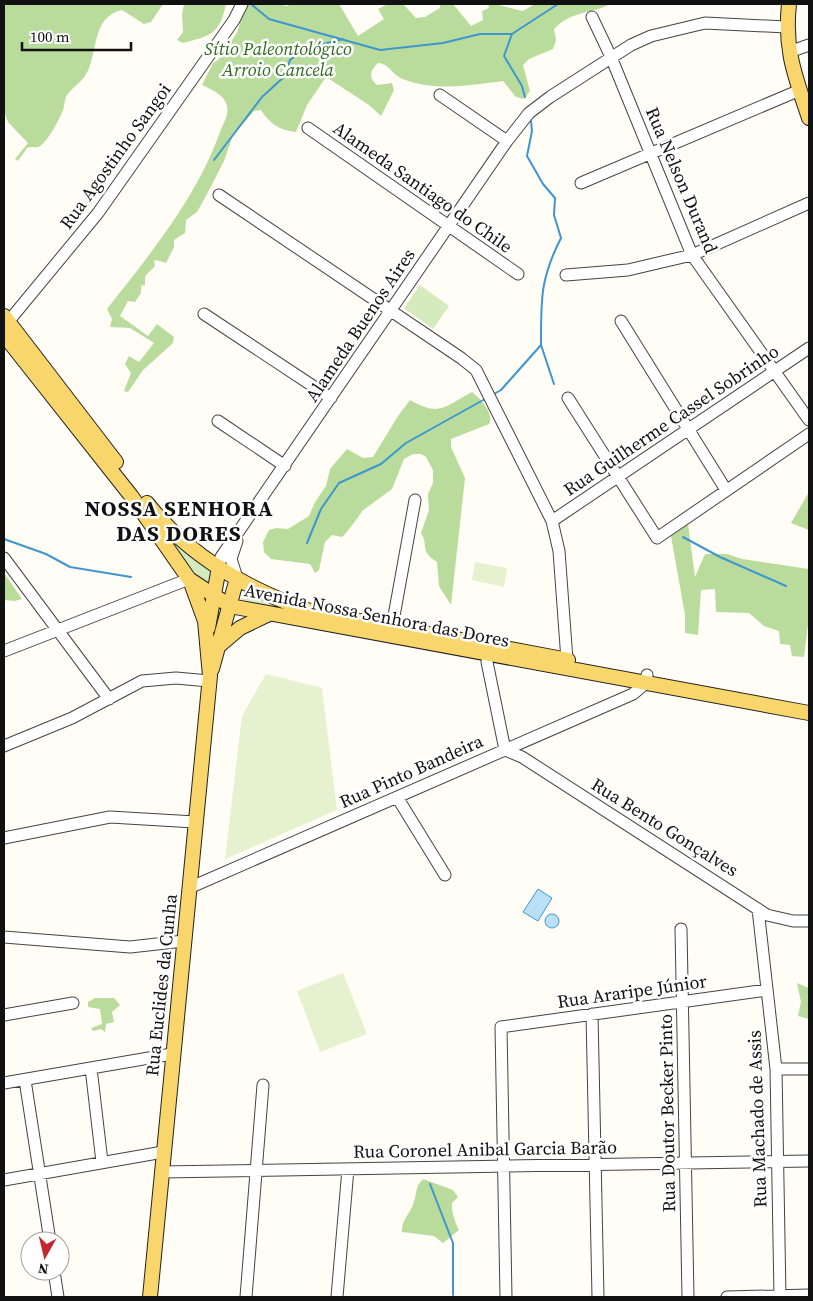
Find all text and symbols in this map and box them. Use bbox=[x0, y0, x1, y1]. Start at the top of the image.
scale bar bbox=[22, 20, 131, 52]
text: 100 m bbox=[30, 26, 70, 47]
park label: Sítio Paleontológico Arroio Cancela bbox=[204, 36, 352, 82]
street label: Rua Agostinho Sangoi bbox=[54, 78, 176, 234]
street label: Rua Nelson Durand bbox=[640, 103, 724, 257]
street label: Alameda Santiago do Chile bbox=[328, 115, 518, 259]
street label: Alameda Buenos Aires bbox=[299, 243, 421, 407]
street label: Rua Guilherme Cassel Sobrinho bbox=[558, 338, 784, 502]
district label: NOSSA SENHORA DAS DORES bbox=[84, 493, 274, 548]
street label: Avenida Nossa Senhora das Dores bbox=[242, 577, 512, 653]
street label: Rua Pinto Bandeira bbox=[335, 728, 488, 814]
street label: Rua Bento Gonçalves bbox=[587, 772, 743, 882]
street label: Rua Euclides da Cunha bbox=[139, 892, 183, 1077]
street label: Rua Araripe Júnior bbox=[556, 968, 709, 1014]
street label: Rua Doutor Becker Pinto bbox=[653, 1014, 681, 1212]
street label: Rua Machado de Assis bbox=[741, 1030, 773, 1208]
street label: Rua Coronel Anibal Garcia Barão bbox=[353, 1134, 617, 1164]
north arrow bbox=[20, 1231, 70, 1281]
text: N bbox=[37, 1258, 50, 1279]

